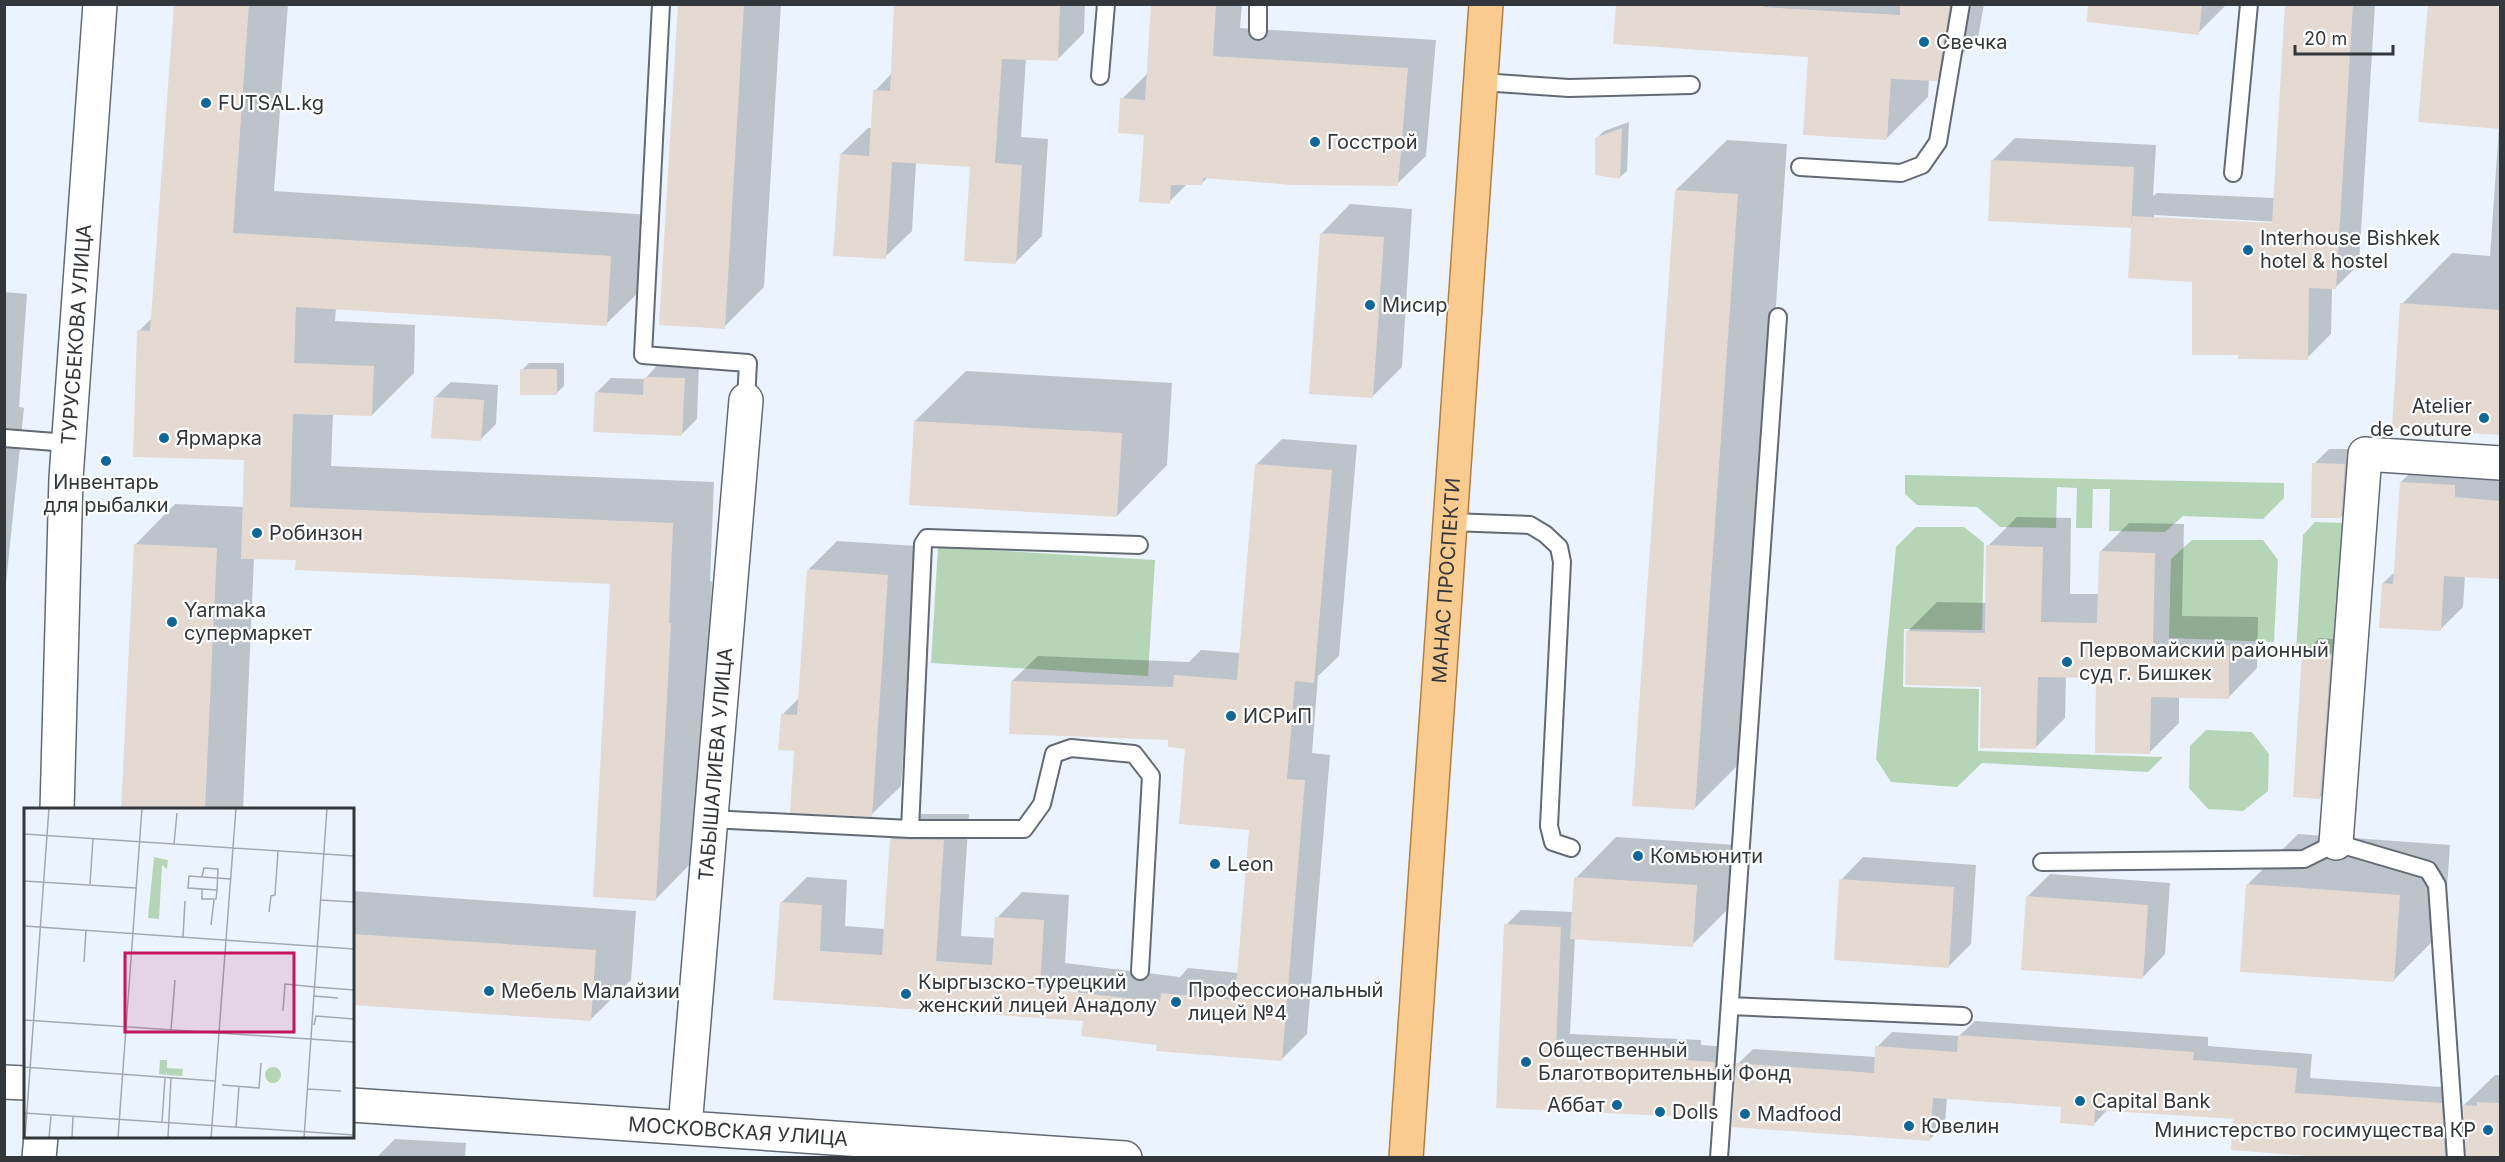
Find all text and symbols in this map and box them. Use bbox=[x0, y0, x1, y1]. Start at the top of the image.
scale bar bbox=[2295, 18, 2392, 56]
text: 20 m bbox=[2304, 28, 2347, 49]
place label: Свечка bbox=[1936, 30, 2007, 54]
marker: Свечка bbox=[1917, 35, 1931, 49]
place label: FUTSAL.kg bbox=[218, 91, 324, 115]
marker: FUTSAL.kg bbox=[199, 96, 213, 110]
place label: Госстрой bbox=[1327, 130, 1418, 154]
marker: Госстрой bbox=[1308, 135, 1322, 149]
street label: ТУРУСБЕКОВА УЛИЦА bbox=[56, 223, 96, 446]
place label: Interhouse Bishkek hotel & hostel bbox=[2260, 226, 2440, 273]
marker: Interhouse Bishkek hotel & hostel bbox=[2241, 243, 2255, 257]
place label: Мисир bbox=[1382, 293, 1447, 317]
marker: Мисир bbox=[1363, 298, 1377, 312]
place label: Atelier de couture bbox=[2370, 394, 2472, 441]
marker: Atelier de couture bbox=[2477, 411, 2491, 425]
place label: Ярмарка bbox=[176, 426, 262, 450]
marker: Ярмарка bbox=[157, 431, 171, 445]
marker: Инвентарь для рыбалки bbox=[99, 454, 113, 468]
place label: Инвентарь для рыбалки bbox=[44, 470, 169, 517]
street label: МАНАС ПРОСПЕКТИ bbox=[1427, 477, 1465, 684]
place label: Робинзон bbox=[269, 521, 363, 545]
marker: Робинзон bbox=[250, 526, 264, 540]
place label: Yarmaka супермаркет bbox=[184, 598, 313, 645]
marker: Yarmaka супермаркет bbox=[165, 615, 179, 629]
place label: Первомайский районный суд г. Бишкек bbox=[2079, 638, 2329, 685]
street label: ТАБЫШАЛИЕВА УЛИЦА bbox=[694, 646, 737, 882]
marker: Первомайский районный суд г. Бишкек bbox=[2060, 655, 2074, 669]
place label: ИСРиП bbox=[1243, 704, 1312, 728]
marker: ИСРиП bbox=[1224, 709, 1238, 723]
inset map bbox=[24, 808, 354, 1138]
place label: Комьюнити bbox=[1650, 844, 1763, 868]
marker: Комьюнити bbox=[1631, 849, 1645, 863]
place label: Leon bbox=[1227, 852, 1274, 876]
marker: Leon bbox=[1208, 857, 1222, 871]
place label: Кыргызско-турецкий женский лицей Анадолу bbox=[918, 970, 1157, 1017]
place label: Профессиональный лицей №4 bbox=[1188, 978, 1383, 1025]
place label: Мебель Малайзии bbox=[501, 979, 680, 1003]
marker: Мебель Малайзии bbox=[482, 984, 496, 998]
marker: Кыргызско-турецкий женский лицей Анадолу bbox=[899, 987, 913, 1001]
marker: Профессиональный лицей №4 bbox=[1169, 995, 1183, 1009]
place label: Общественный Благотворительный Фонд bbox=[1538, 1038, 1791, 1085]
marker: Общественный Благотворительный Фонд bbox=[1519, 1055, 1533, 1069]
place label: Capital Bank bbox=[2092, 1089, 2210, 1113]
place label: Аббат bbox=[1547, 1093, 1606, 1117]
marker: Capital Bank bbox=[2073, 1094, 2087, 1108]
marker: Аббат bbox=[1610, 1098, 1624, 1112]
place label: Dolls bbox=[1672, 1100, 1719, 1124]
place label: Madfood bbox=[1757, 1102, 1842, 1126]
marker: Dolls bbox=[1653, 1105, 1667, 1119]
marker: Madfood bbox=[1738, 1107, 1752, 1121]
street label: МОСКОВСКАЯ УЛИЦА bbox=[627, 1112, 849, 1151]
place label: Ювелин bbox=[1921, 1114, 1999, 1138]
place label: Министерство госимущества КР bbox=[2154, 1118, 2476, 1142]
marker: Ювелин bbox=[1902, 1119, 1916, 1133]
marker: Министерство госимущества КР bbox=[2481, 1123, 2495, 1137]

